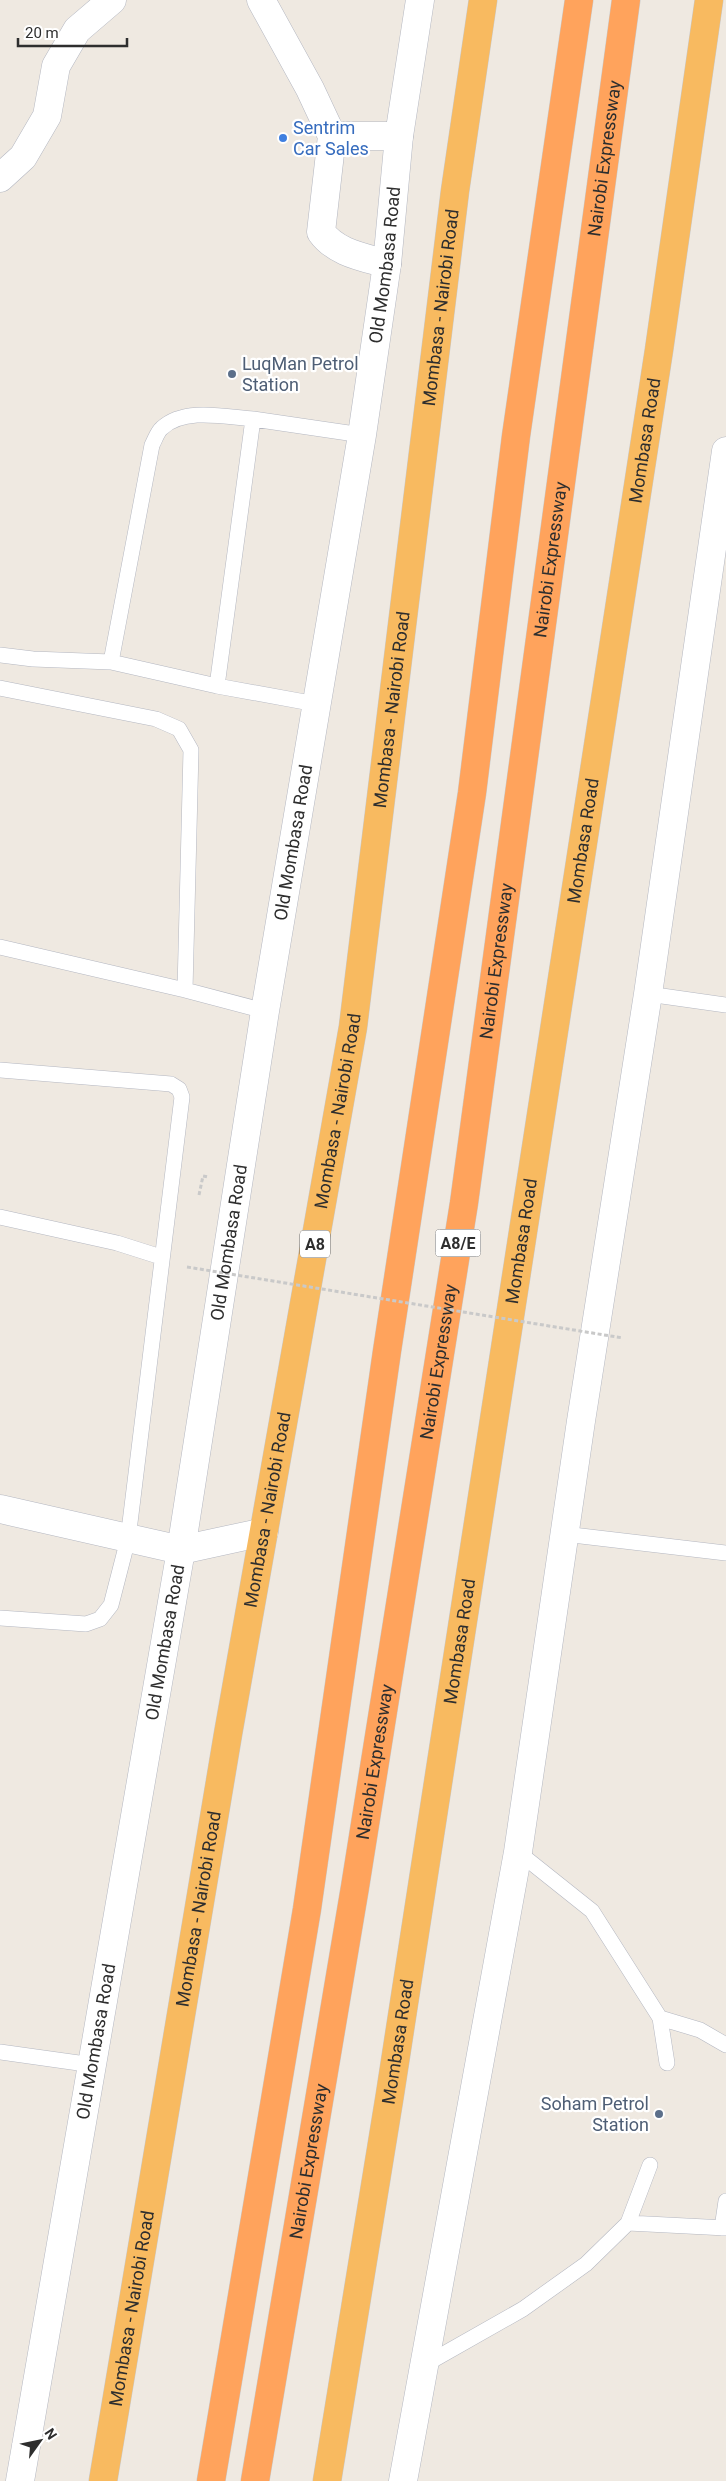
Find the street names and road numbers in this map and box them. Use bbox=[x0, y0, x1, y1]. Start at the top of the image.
street label: Nairobi Expressway bbox=[583, 79, 625, 238]
street label: Old Mombasa Road bbox=[365, 186, 404, 345]
street label: Mombasa - Nairobi Road bbox=[418, 208, 463, 407]
street label: Mombasa Road bbox=[625, 376, 665, 505]
street label: Nairobi Expressway bbox=[529, 480, 571, 639]
street label: Mombasa - Nairobi Road bbox=[369, 610, 414, 809]
street label: Old Mombasa Road bbox=[269, 763, 316, 922]
street label: Mombasa Road bbox=[563, 777, 603, 905]
street label: Nairobi Expressway bbox=[475, 881, 517, 1040]
street label: Mombasa - Nairobi Road bbox=[310, 1012, 365, 1210]
street label: Old Mombasa Road bbox=[206, 1163, 251, 1322]
street label: Mombasa Road bbox=[501, 1177, 541, 1305]
road number: A8 bbox=[300, 1230, 330, 1258]
road number: A8/E bbox=[436, 1230, 480, 1256]
street label: Nairobi Expressway bbox=[415, 1282, 461, 1441]
street label: Mombasa - Nairobi Road bbox=[240, 1410, 295, 1609]
street label: Old Mombasa Road bbox=[141, 1563, 188, 1722]
street label: Mombasa Road bbox=[439, 1577, 479, 1706]
street label: Nairobi Expressway bbox=[352, 1682, 397, 1841]
street label: Mombasa - Nairobi Road bbox=[172, 1809, 225, 2008]
street label: Old Mombasa Road bbox=[72, 1962, 119, 2121]
street label: Mombasa Road bbox=[377, 1977, 418, 2106]
street label: Nairobi Expressway bbox=[285, 2082, 332, 2241]
street label: Mombasa - Nairobi Road bbox=[105, 2209, 158, 2408]

